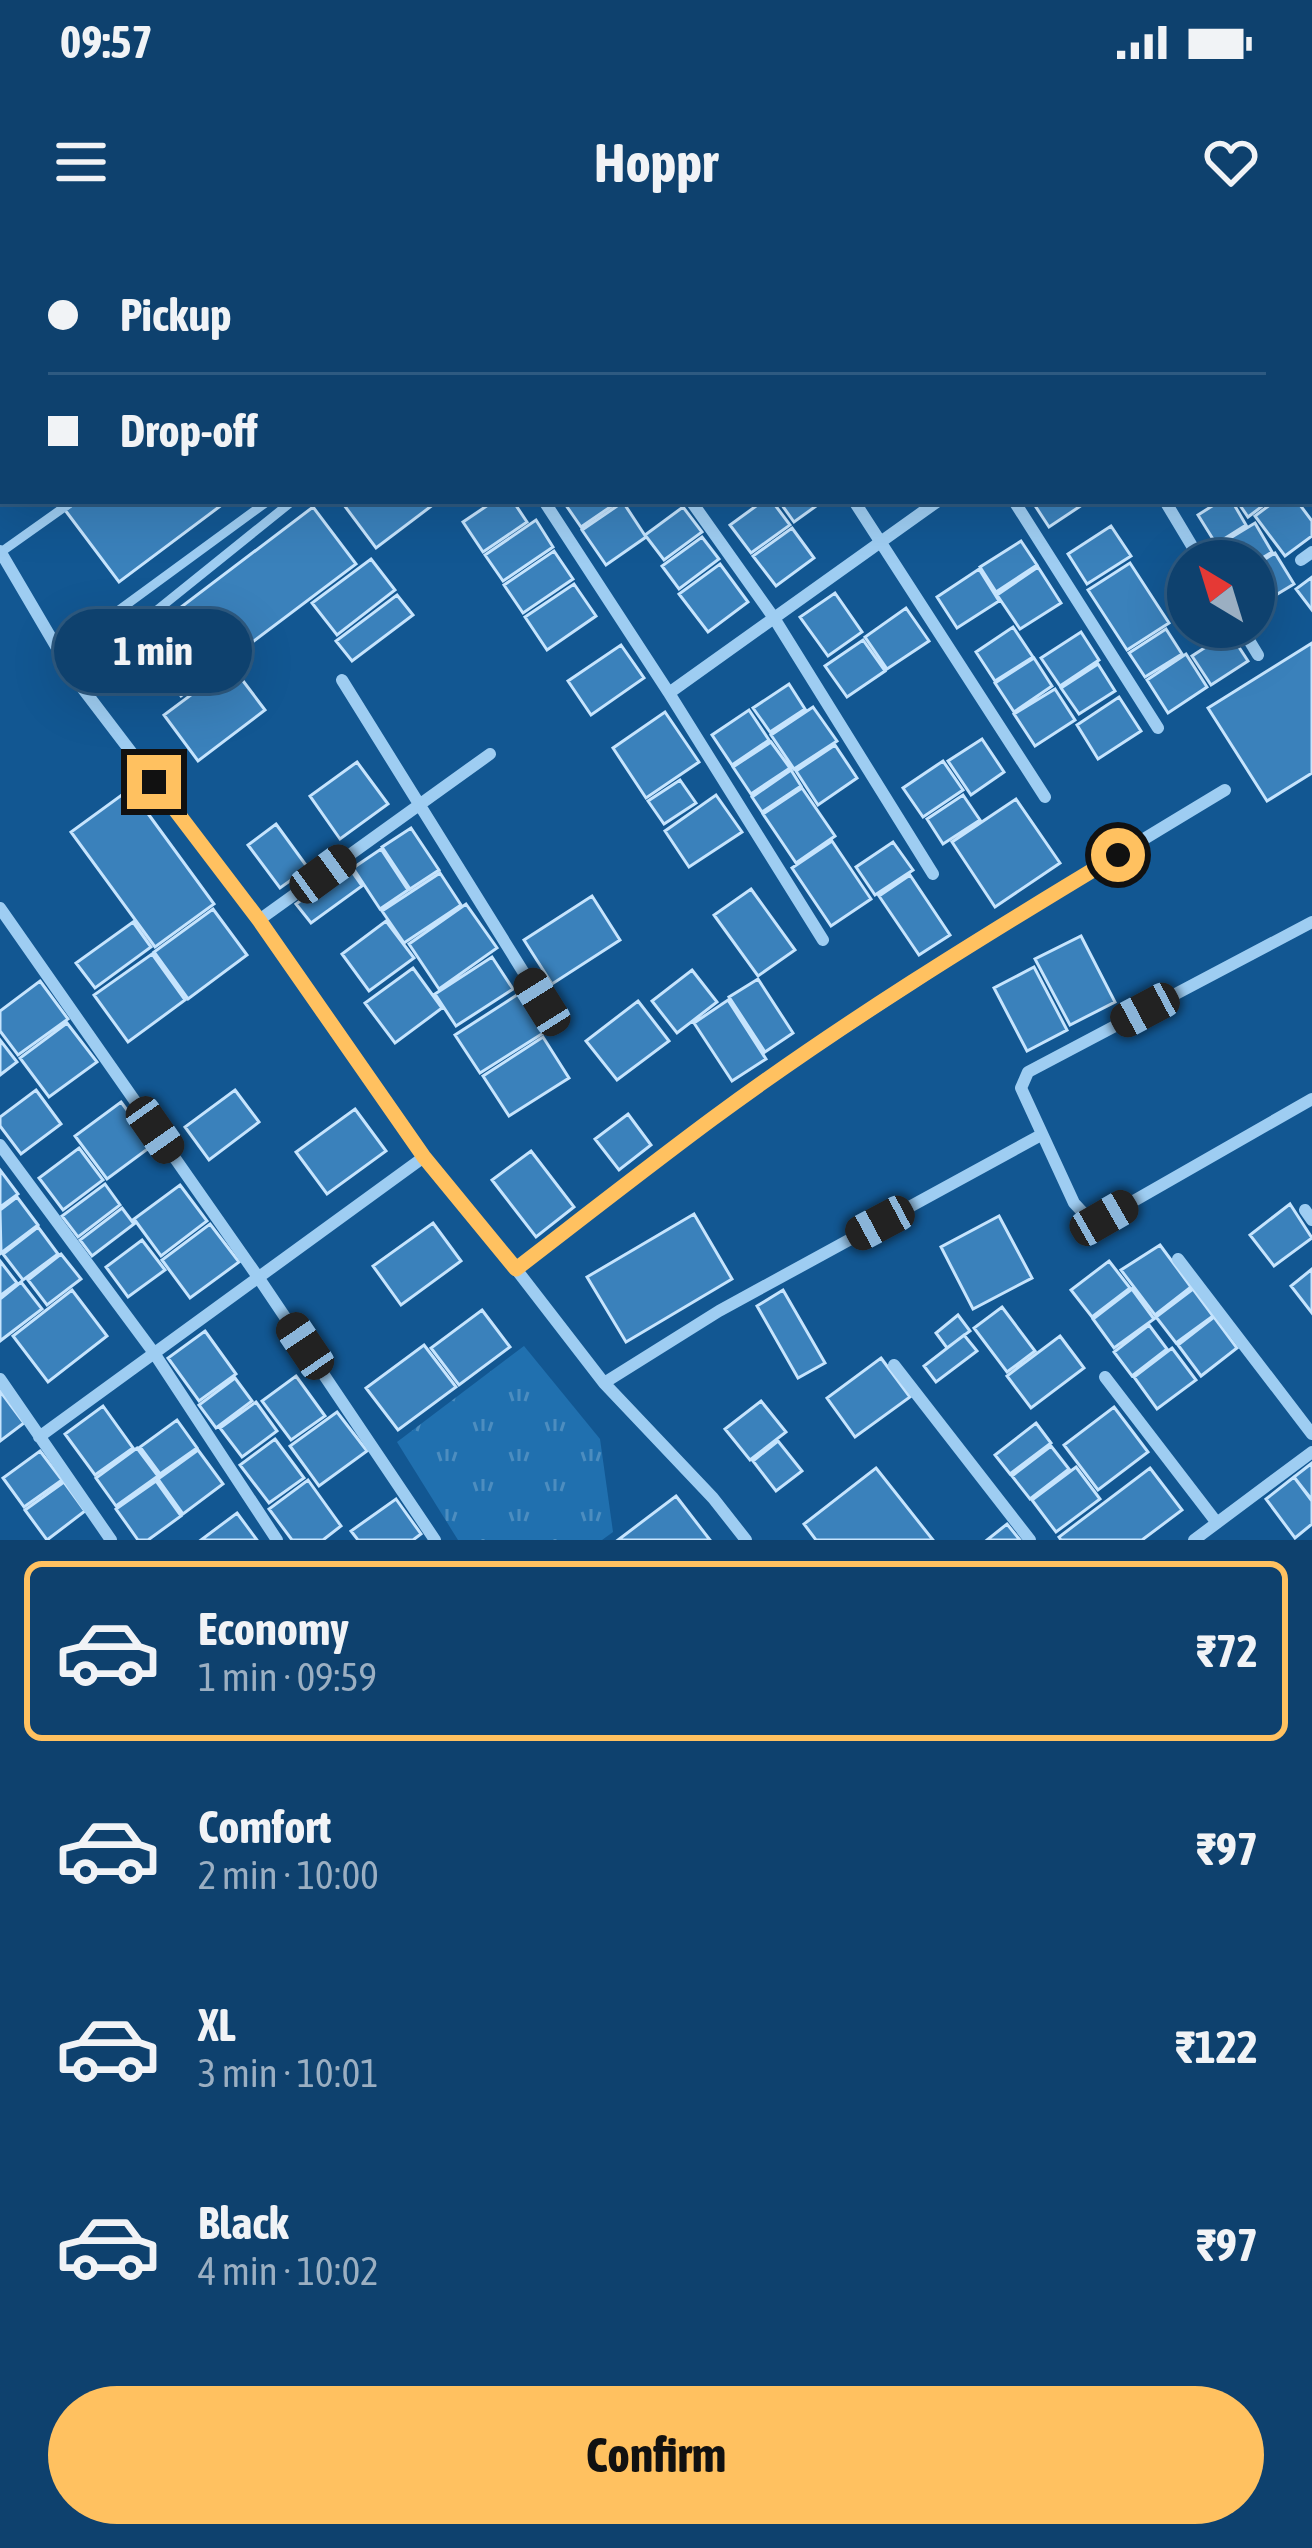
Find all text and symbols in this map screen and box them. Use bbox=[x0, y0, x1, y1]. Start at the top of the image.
text: 09:57 bbox=[60, 16, 153, 68]
icon: menu bbox=[48, 129, 114, 195]
icon: heart bbox=[1198, 129, 1264, 195]
text: Hoppr bbox=[594, 132, 718, 193]
text: Pickup bbox=[120, 289, 231, 341]
text: Drop-off bbox=[120, 405, 258, 457]
north arrow bbox=[1167, 540, 1275, 648]
map controls bbox=[1167, 540, 1275, 648]
callout: 1 min bbox=[55, 608, 253, 692]
text: 1 min bbox=[113, 629, 193, 673]
route end bbox=[127, 755, 181, 809]
route start bbox=[1091, 828, 1145, 882]
car bbox=[283, 838, 363, 910]
car bbox=[508, 962, 576, 1042]
car bbox=[1105, 977, 1185, 1043]
car bbox=[120, 1090, 190, 1170]
car bbox=[1064, 1184, 1144, 1252]
car bbox=[840, 1190, 920, 1256]
car bbox=[270, 1306, 340, 1386]
icon: car bbox=[54, 1597, 162, 1705]
text: Economy bbox=[198, 1603, 349, 1655]
text: ₹72 bbox=[1196, 1625, 1258, 1677]
text: 1 min · 09:59 bbox=[198, 1655, 377, 1699]
icon: car bbox=[54, 1795, 162, 1903]
text: Comfort bbox=[198, 1801, 331, 1853]
text: ₹97 bbox=[1196, 1823, 1258, 1875]
text: 2 min · 10:00 bbox=[198, 1853, 379, 1897]
icon: car bbox=[54, 1993, 162, 2101]
text: XL bbox=[198, 1999, 236, 2051]
text: ₹122 bbox=[1175, 2021, 1258, 2073]
text: 3 min · 10:01 bbox=[198, 2051, 379, 2095]
icon: car bbox=[54, 2191, 162, 2299]
text: Black bbox=[198, 2197, 289, 2249]
text: ₹97 bbox=[1196, 2219, 1258, 2271]
text: 4 min · 10:02 bbox=[198, 2249, 379, 2293]
button: Confirm bbox=[48, 2386, 1264, 2524]

